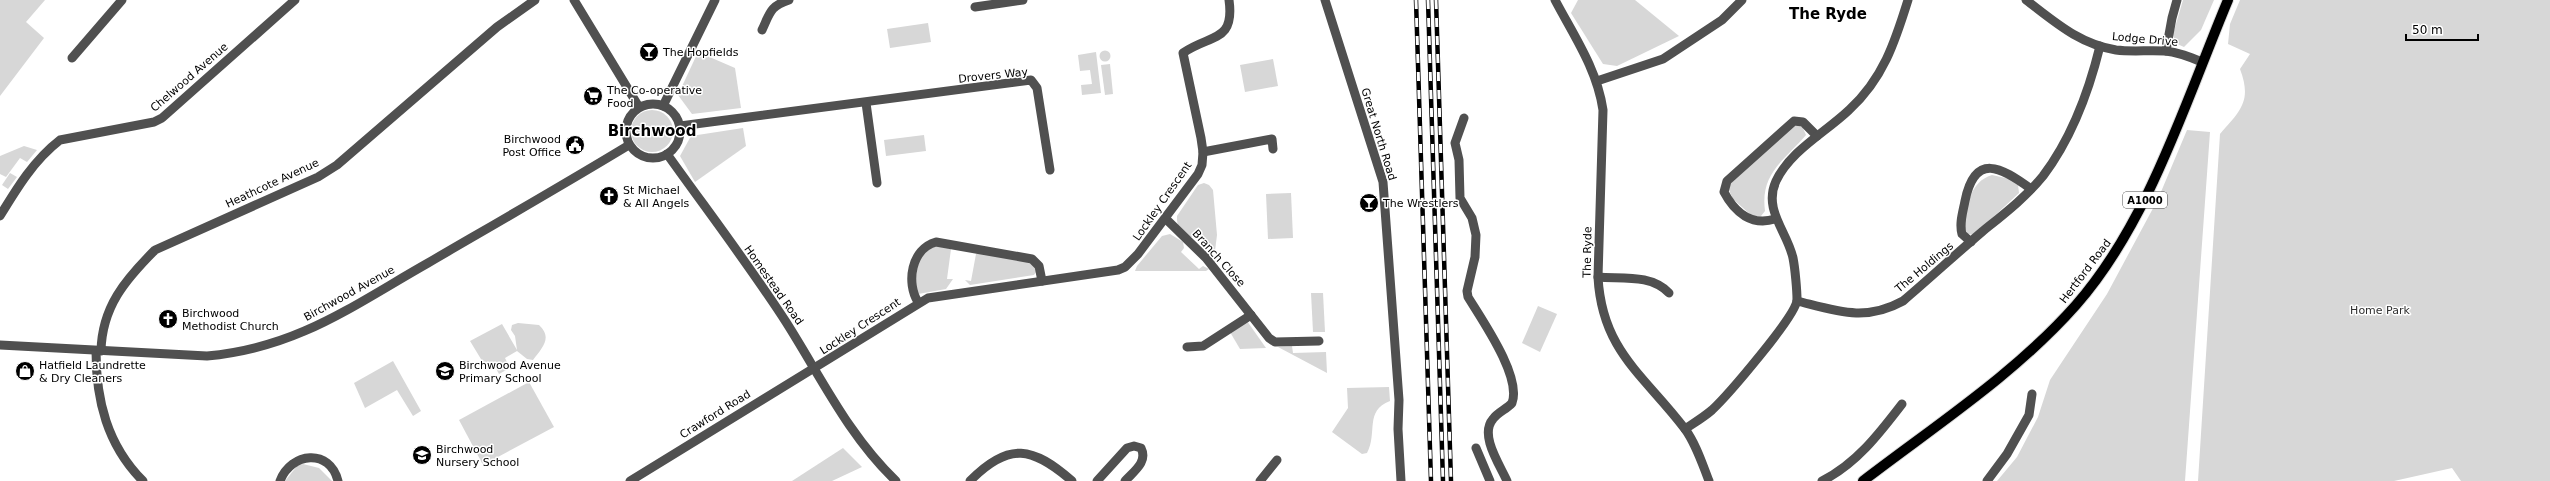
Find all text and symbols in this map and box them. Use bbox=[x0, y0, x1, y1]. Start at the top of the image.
district label: The Ryde bbox=[1789, 5, 1867, 23]
scale bar bbox=[2406, 16, 2478, 42]
text: 50 m bbox=[2412, 23, 2443, 37]
street label: Lodge Drive bbox=[2111, 30, 2179, 49]
street label: Chelwood Avenue bbox=[148, 40, 231, 115]
bar icon: The Hopfields bbox=[638, 41, 660, 63]
place label: The Hopfields bbox=[662, 46, 739, 59]
street label: Drovers Way bbox=[958, 65, 1029, 86]
place label: The Co-operative Food bbox=[606, 84, 702, 110]
supermarket icon: The Co-operative Food bbox=[582, 85, 604, 107]
street label: Great North Road bbox=[1358, 86, 1399, 182]
district label: Birchwood bbox=[608, 122, 696, 140]
place label: Birchwood Post Office bbox=[502, 133, 561, 159]
public building icon: Birchwood Post Office bbox=[564, 134, 586, 156]
street label: Heathcote Avenue bbox=[224, 156, 321, 211]
street label: Lockley Crescent bbox=[1130, 159, 1195, 243]
place label: St Michael & All Angels bbox=[623, 184, 690, 210]
church icon: St Michael & All Angels bbox=[598, 185, 620, 207]
bar icon: The Wrestlers bbox=[1358, 192, 1380, 214]
road number: A1000 bbox=[2123, 192, 2167, 208]
place label: The Wrestlers bbox=[1382, 197, 1459, 210]
street label: The Ryde bbox=[1581, 226, 1594, 279]
street label: Branch Close bbox=[1190, 227, 1248, 290]
street label: Hertford Road bbox=[2057, 237, 2114, 306]
street label: The Holdings bbox=[1892, 239, 1956, 296]
street label: Homestead Road bbox=[741, 243, 806, 328]
street label: Birchwood Avenue bbox=[302, 263, 397, 324]
street label: Lockley Crescent bbox=[818, 295, 904, 357]
park label: Home Park bbox=[2350, 304, 2411, 317]
place label: Birchwood Methodist Church bbox=[182, 307, 279, 333]
church icon: Birchwood Methodist Church bbox=[157, 308, 179, 330]
place label: Hatfield Laundrette & Dry Cleaners bbox=[39, 359, 146, 385]
place label: Birchwood Avenue Primary School bbox=[459, 359, 561, 385]
shop icon: Hatfield Laundrette & Dry Cleaners bbox=[14, 360, 36, 382]
school or university icon: Birchwood Avenue Primary School bbox=[434, 360, 456, 382]
street label: Crawford Road bbox=[677, 387, 753, 441]
place label: Birchwood Nursery School bbox=[436, 443, 519, 469]
school or university icon: Birchwood Nursery School bbox=[411, 444, 433, 466]

